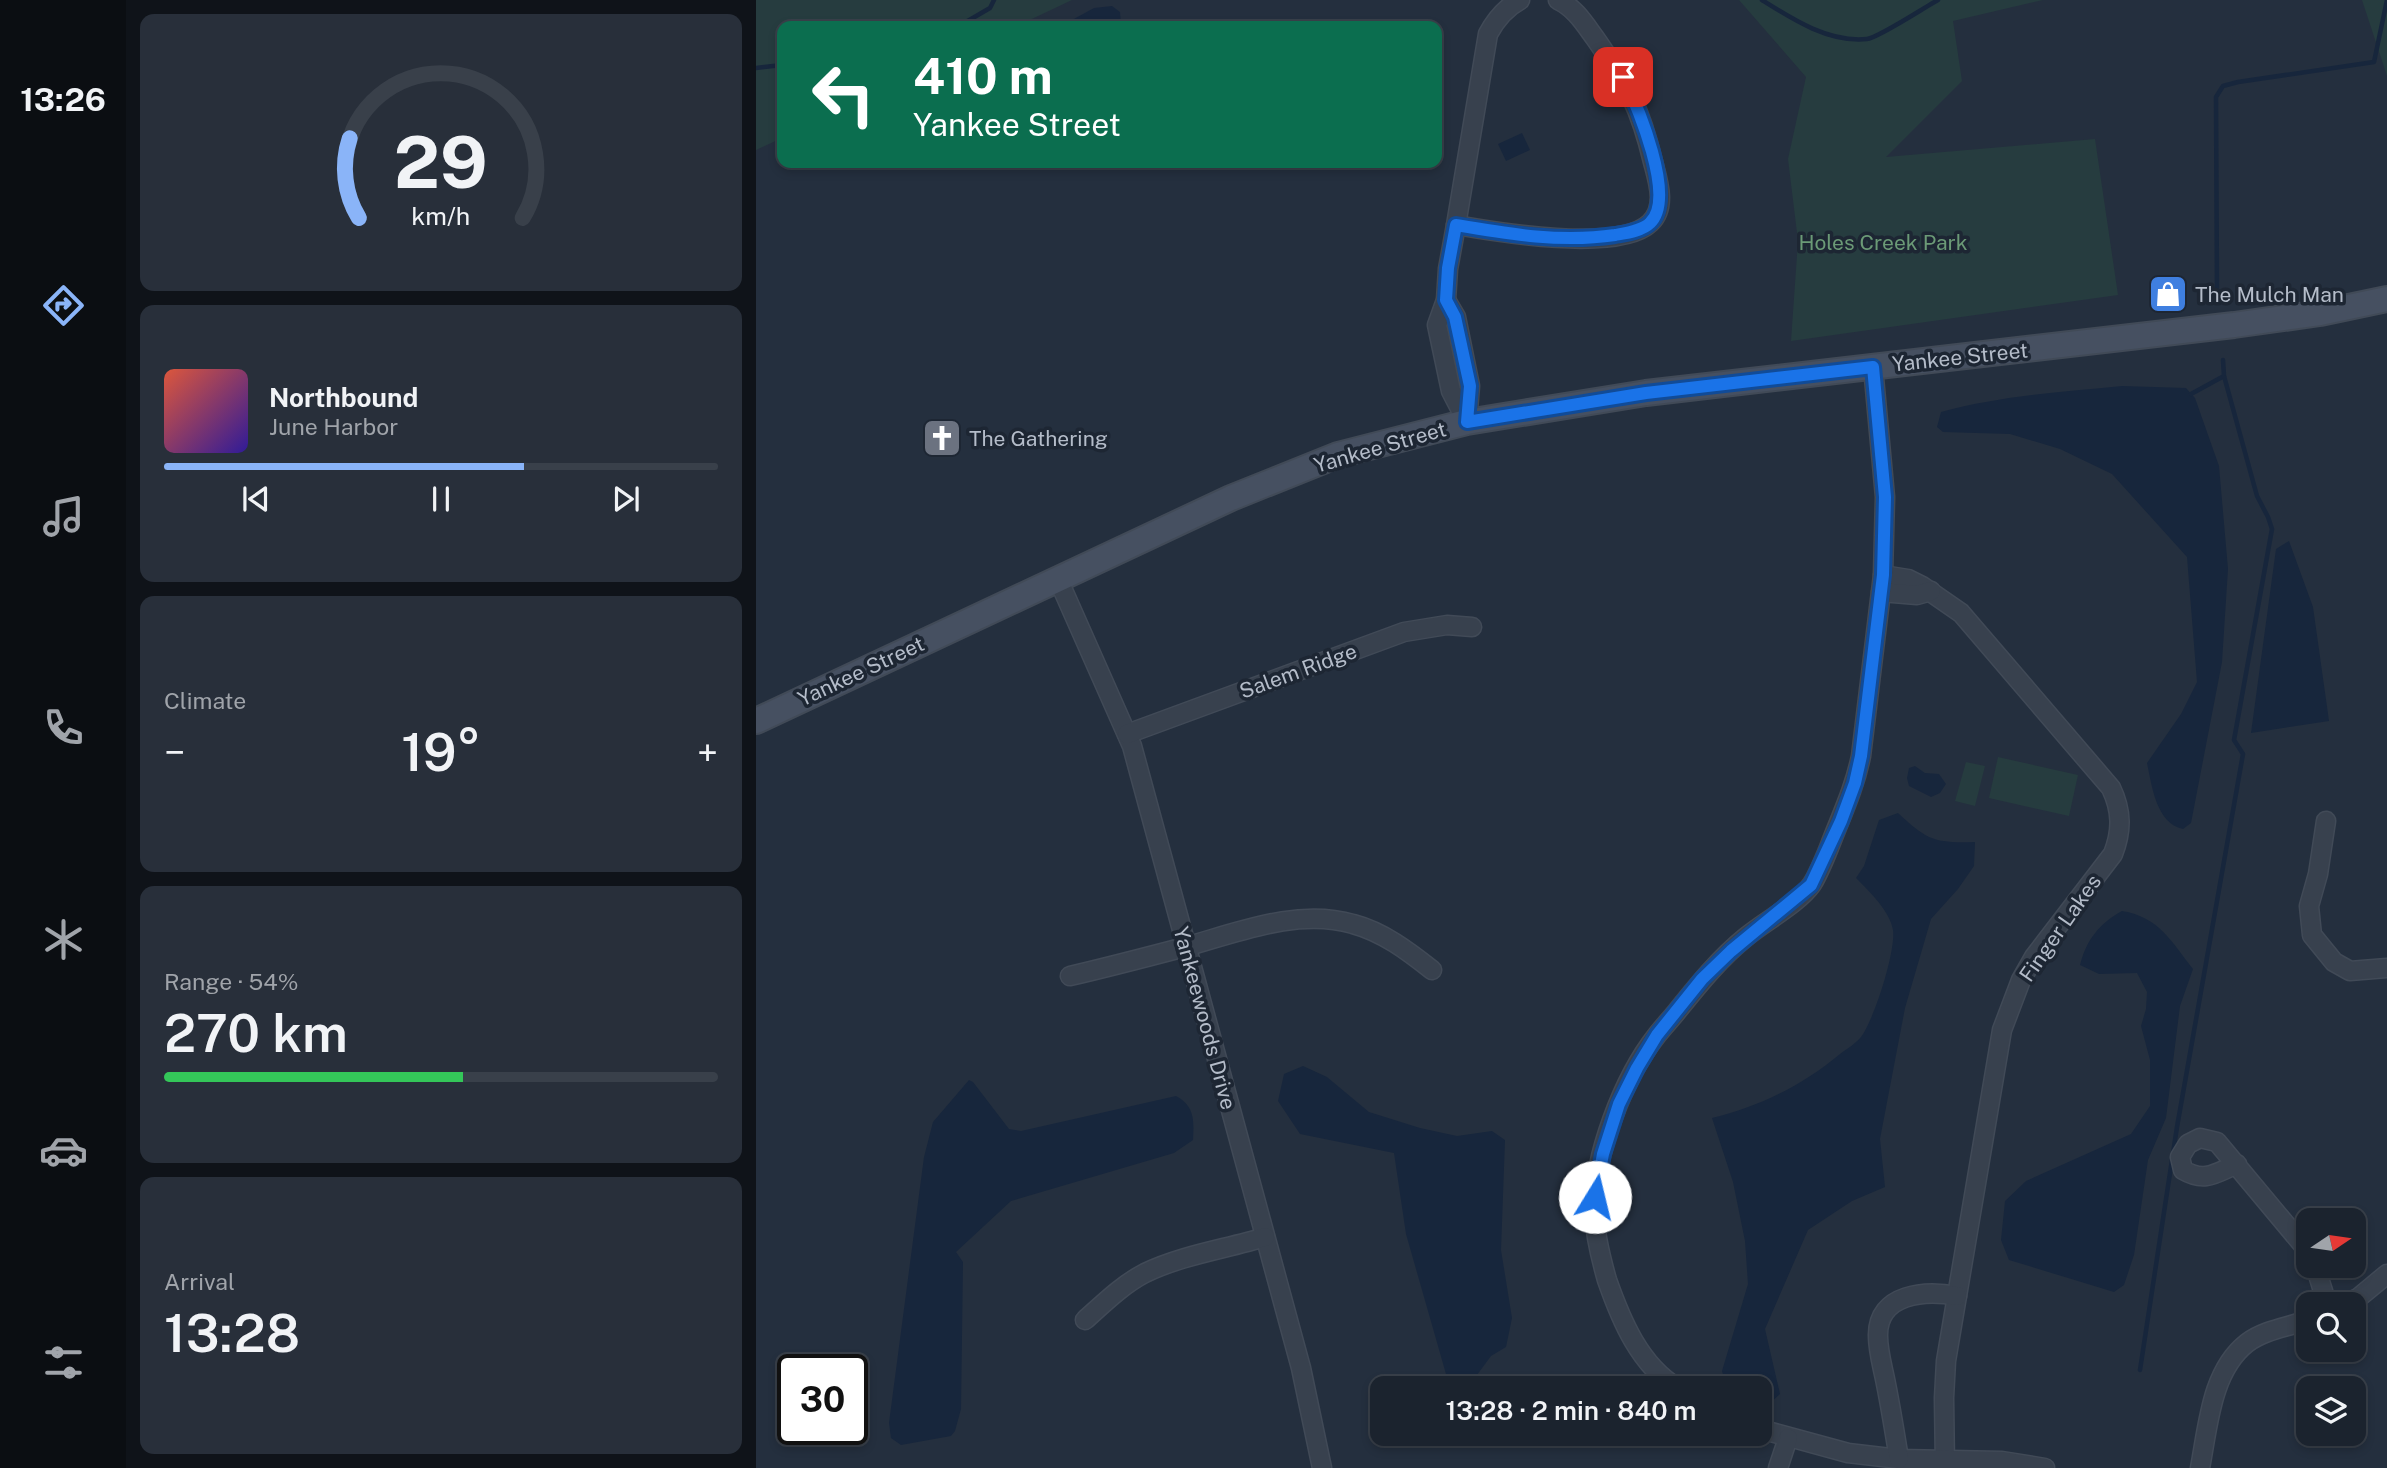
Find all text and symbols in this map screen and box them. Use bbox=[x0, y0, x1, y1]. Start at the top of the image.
text: 410 m bbox=[913, 47, 1053, 105]
pin bbox=[1593, 47, 1653, 107]
icon: left bbox=[798, 49, 889, 140]
icon: arrive bbox=[1604, 58, 1642, 96]
text: 13:26 bbox=[20, 81, 106, 118]
text: Yankee Street bbox=[913, 106, 1121, 143]
text: 29 bbox=[394, 120, 488, 205]
text: km/h bbox=[412, 201, 470, 231]
park label: Holes Creek Park bbox=[1798, 230, 1968, 255]
shop icon: The Mulch Man bbox=[2147, 273, 2189, 315]
icon: directions bbox=[39, 281, 88, 330]
place label: The Mulch Man bbox=[2195, 282, 2344, 307]
street label: Yankee Street bbox=[1891, 337, 2029, 377]
text: Northbound bbox=[269, 382, 418, 413]
text: June Harbor bbox=[269, 413, 398, 440]
street label: Yankee Street bbox=[1311, 416, 1449, 478]
church icon: The Gathering bbox=[921, 417, 963, 459]
place label: The Gathering bbox=[969, 426, 1108, 451]
icon: previous bbox=[237, 480, 275, 518]
icon: pause bbox=[422, 480, 460, 518]
icon: next bbox=[607, 480, 645, 518]
icon: music bbox=[39, 492, 88, 541]
street label: Yankee Street bbox=[794, 631, 928, 711]
street label: Salem Ridge bbox=[1236, 638, 1360, 704]
text: Climate bbox=[164, 687, 246, 714]
icon: phone bbox=[39, 703, 88, 752]
text: 19° bbox=[401, 722, 481, 783]
text: − bbox=[164, 730, 185, 775]
text: + bbox=[697, 730, 718, 775]
street label: Finger Lakes bbox=[2014, 870, 2106, 986]
icon: climate bbox=[39, 915, 88, 964]
street label: Yankeewoods Drive bbox=[1169, 924, 1241, 1112]
text: Range · 54% bbox=[164, 968, 298, 995]
text: 270 km bbox=[164, 1003, 348, 1064]
icon: car bbox=[39, 1126, 88, 1175]
position arrow bbox=[1558, 1160, 1632, 1234]
north arrow bbox=[2296, 1208, 2366, 1278]
map controls bbox=[2296, 1208, 2366, 1446]
text: Arrival bbox=[164, 1268, 235, 1295]
button: search bbox=[2296, 1292, 2366, 1362]
text: 13:28 bbox=[164, 1303, 300, 1364]
icon: filters bbox=[39, 1338, 88, 1387]
speed limit sign: 30 bbox=[777, 1354, 868, 1445]
button: layers bbox=[2296, 1376, 2366, 1446]
text: 13:28 · 2 min · 840 m bbox=[1445, 1395, 1697, 1426]

